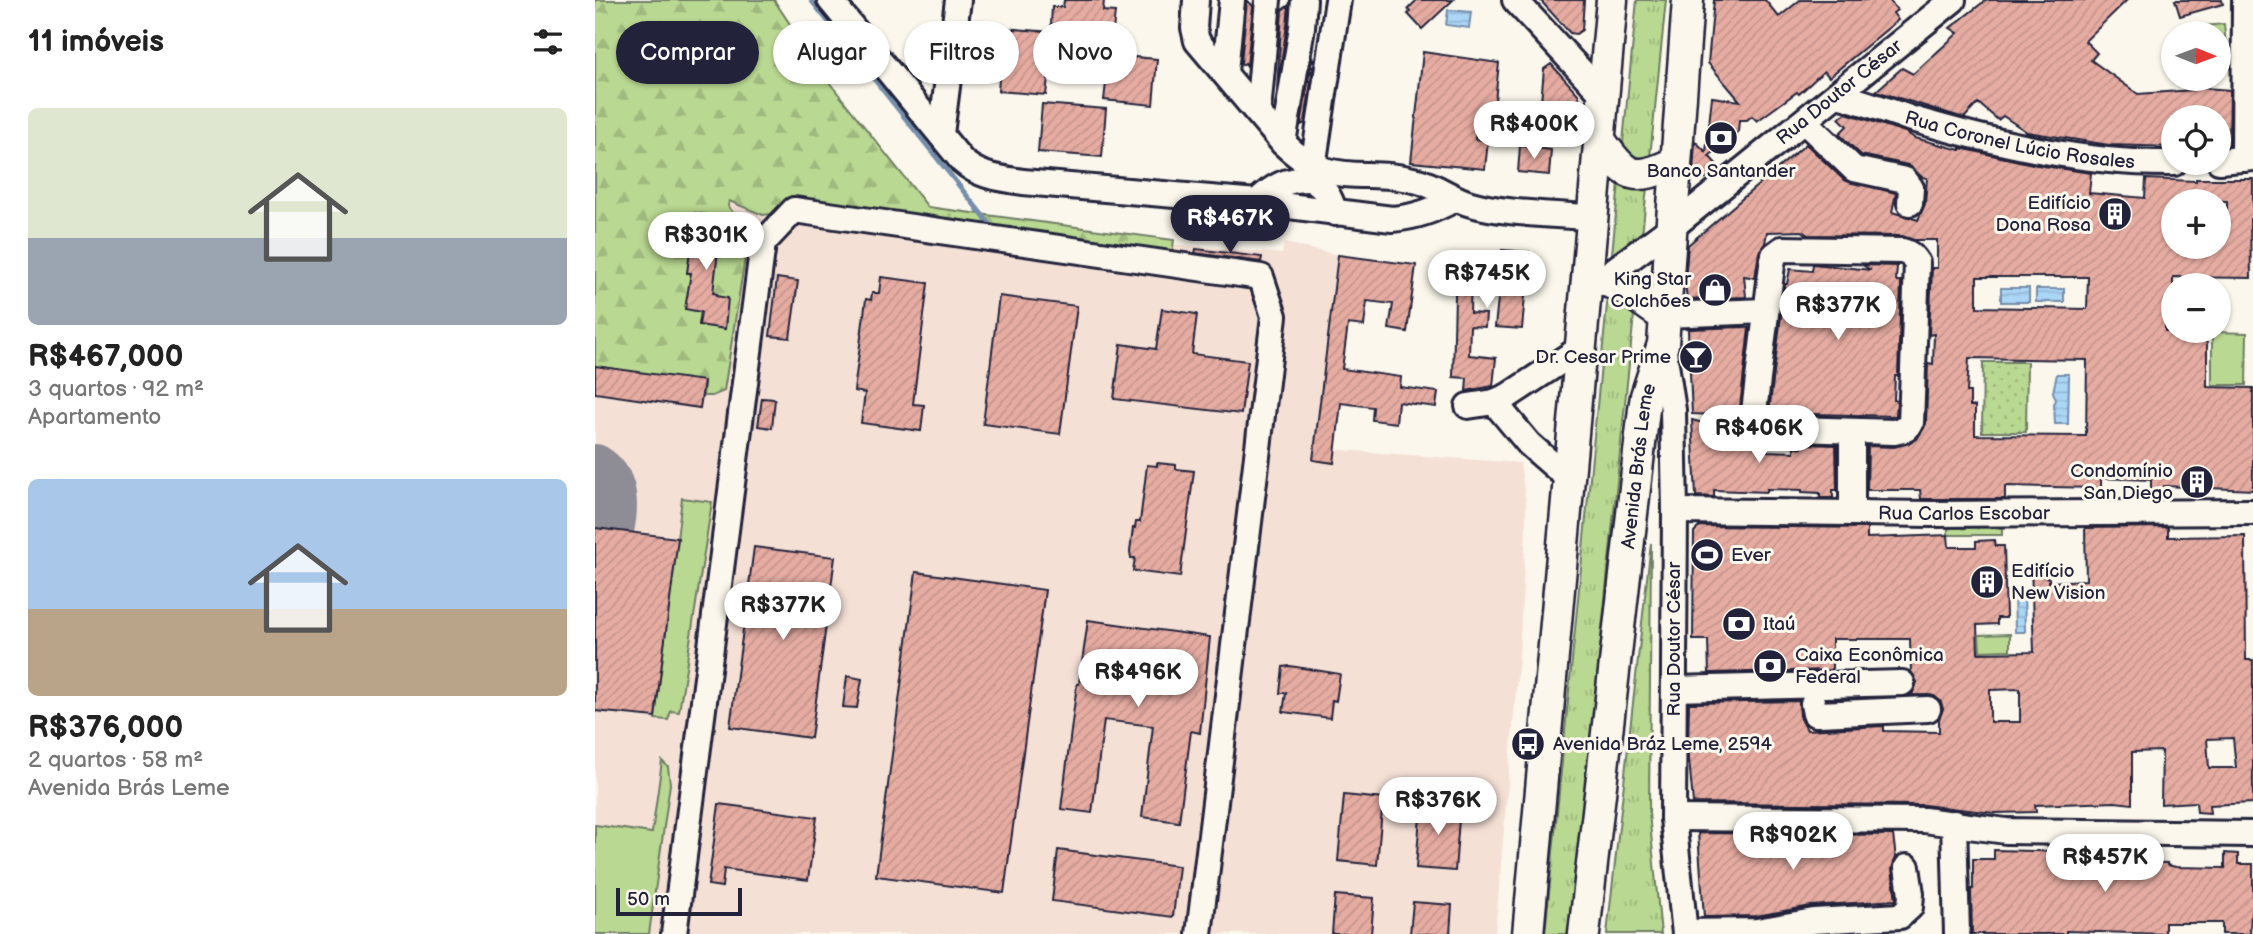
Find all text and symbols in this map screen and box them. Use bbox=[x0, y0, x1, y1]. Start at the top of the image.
chip: Comprar bbox=[616, 21, 759, 84]
chip: Alugar bbox=[773, 21, 890, 84]
chip: Filtros bbox=[904, 21, 1019, 84]
chip: Novo bbox=[1033, 21, 1137, 84]
north arrow bbox=[2161, 21, 2231, 91]
map controls bbox=[2161, 21, 2231, 343]
icon: filters bbox=[529, 23, 567, 61]
text: 11 imóveis bbox=[28, 24, 164, 60]
street label: Rua Doutor César bbox=[1772, 34, 1907, 150]
pin: R$400K bbox=[1477, 102, 1591, 161]
button: locate bbox=[2161, 105, 2231, 175]
street label: Rua Coronel Lúcio Rosales bbox=[1902, 106, 2136, 174]
text: R$400K bbox=[1490, 110, 1578, 138]
bank icon: Banco Santander bbox=[1702, 119, 1740, 157]
icon: home bbox=[235, 154, 361, 280]
place label: Banco Santander bbox=[1647, 160, 1797, 183]
button: + bbox=[2161, 189, 2231, 259]
place label: Edifício Dona Rosa bbox=[1996, 192, 2091, 237]
building icon: Edifício Dona Rosa bbox=[2096, 195, 2134, 233]
pin: R$467K bbox=[1173, 196, 1287, 255]
text: R$467K bbox=[1187, 204, 1273, 232]
pin: R$301K bbox=[649, 212, 763, 272]
text: R$301K bbox=[664, 221, 748, 249]
pin: R$745K bbox=[1430, 250, 1544, 310]
text: R$745K bbox=[1444, 259, 1530, 287]
place label: King Star Colchões bbox=[1611, 268, 1692, 313]
shop icon: King Star Colchões bbox=[1696, 271, 1734, 309]
button: − bbox=[2161, 273, 2231, 343]
pin: R$377K bbox=[1781, 282, 1895, 342]
text: R$377K bbox=[1795, 291, 1881, 319]
bar icon: Dr. Cesar Prime bbox=[1677, 338, 1715, 376]
text: R$467,000 bbox=[28, 339, 183, 375]
place label: Dr. Cesar Prime bbox=[1535, 346, 1671, 369]
text: 3 quartos · 92 m² bbox=[28, 375, 204, 403]
street label: Avenida Brás Leme bbox=[1617, 380, 1661, 550]
text: Apartamento bbox=[28, 403, 161, 431]
pin: R$406K bbox=[1702, 406, 1816, 465]
text: R$406K bbox=[1715, 414, 1803, 442]
place label: Condomínio San Diego bbox=[2070, 460, 2173, 505]
building icon: Condomínio San Diego bbox=[2178, 463, 2216, 501]
street label: Rua Carlos Escobar bbox=[1878, 502, 2051, 526]
icon: home bbox=[235, 525, 361, 651]
sports icon: Ever bbox=[1688, 536, 1726, 574]
place label: Ever bbox=[1731, 544, 1772, 567]
street label: Rua Doutor César bbox=[1663, 560, 1686, 716]
place label: Edifício New Vision bbox=[2011, 560, 2105, 605]
building icon: Edifício New Vision bbox=[1968, 563, 2006, 601]
pin: R$377K bbox=[726, 582, 840, 642]
text: R$377K bbox=[740, 591, 826, 619]
bank icon: Itaú bbox=[1720, 605, 1758, 643]
place label: Itaú bbox=[1763, 613, 1795, 636]
place label: Caixa Econômica Federal bbox=[1795, 644, 1944, 689]
bank icon: Caixa Econômica Federal bbox=[1751, 647, 1789, 685]
pin: R$496K bbox=[1081, 650, 1195, 709]
text: R$496K bbox=[1094, 658, 1182, 686]
text: R$376,000 bbox=[28, 710, 183, 746]
bus stop icon: Avenida Bráz Leme, 2594 bbox=[1509, 725, 1547, 763]
place label: Avenida Bráz Leme, 2594 bbox=[1553, 733, 1773, 756]
text: 2 quartos · 58 m² bbox=[28, 746, 203, 774]
text: Avenida Brás Leme bbox=[28, 774, 230, 802]
pin: R$376K bbox=[1381, 778, 1495, 837]
text: R$376K bbox=[1395, 786, 1481, 814]
pin: R$902K bbox=[1736, 812, 1850, 872]
text: R$902K bbox=[1749, 821, 1837, 849]
pin: R$457K bbox=[2048, 834, 2162, 894]
text: R$457K bbox=[2062, 843, 2148, 871]
scale bar bbox=[616, 885, 742, 917]
text: 50 m bbox=[627, 888, 670, 911]

